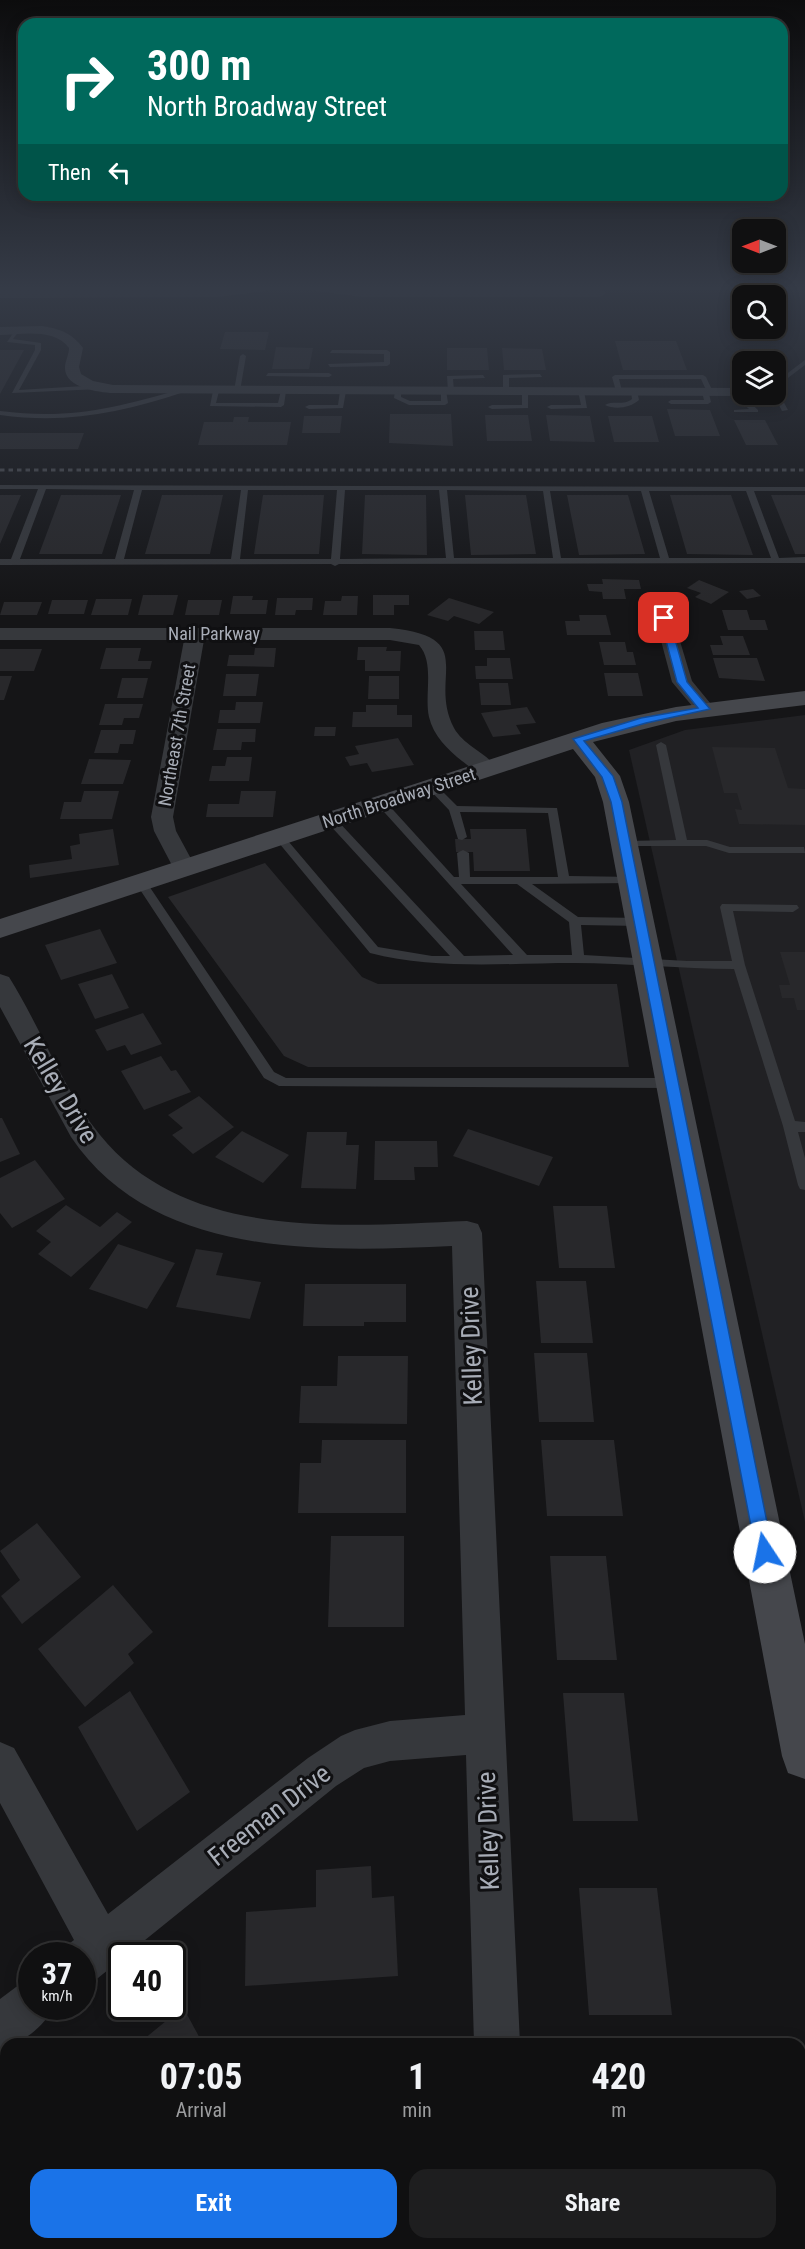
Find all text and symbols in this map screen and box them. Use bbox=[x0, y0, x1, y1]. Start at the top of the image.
text: 300 m bbox=[147, 41, 252, 90]
icon: right bbox=[48, 42, 126, 120]
text: North Broadway Street bbox=[147, 91, 387, 123]
icon: left bbox=[103, 156, 136, 189]
text: Then bbox=[48, 160, 91, 185]
north arrow bbox=[732, 219, 786, 273]
map controls bbox=[732, 219, 786, 405]
button: search bbox=[732, 285, 786, 339]
button: layers bbox=[732, 351, 786, 405]
pin bbox=[638, 592, 689, 643]
icon: arrive bbox=[647, 601, 680, 634]
street label: Nail Parkway bbox=[168, 623, 260, 644]
street label: Northeast 7th Street bbox=[154, 662, 199, 808]
street label: North Broadway Street bbox=[320, 763, 478, 832]
street label: Kelley Drive bbox=[18, 1031, 104, 1149]
street label: Kelley Drive bbox=[454, 1286, 488, 1406]
position arrow bbox=[733, 1520, 797, 1584]
street label: Freeman Drive bbox=[202, 1758, 336, 1872]
street label: Kelley Drive bbox=[471, 1771, 505, 1891]
speed limit sign: 40 bbox=[108, 1942, 186, 2020]
text: 37 bbox=[42, 1956, 72, 1991]
text: km/h bbox=[42, 1987, 72, 2005]
text: 07:05 bbox=[160, 2056, 242, 2098]
text: 1 bbox=[408, 2056, 426, 2098]
text: 420 bbox=[592, 2056, 646, 2098]
text: Arrival bbox=[176, 2098, 227, 2122]
text: min bbox=[402, 2098, 432, 2122]
text: m bbox=[611, 2098, 626, 2122]
button: Exit bbox=[30, 2169, 397, 2238]
button: Share bbox=[409, 2169, 776, 2238]

